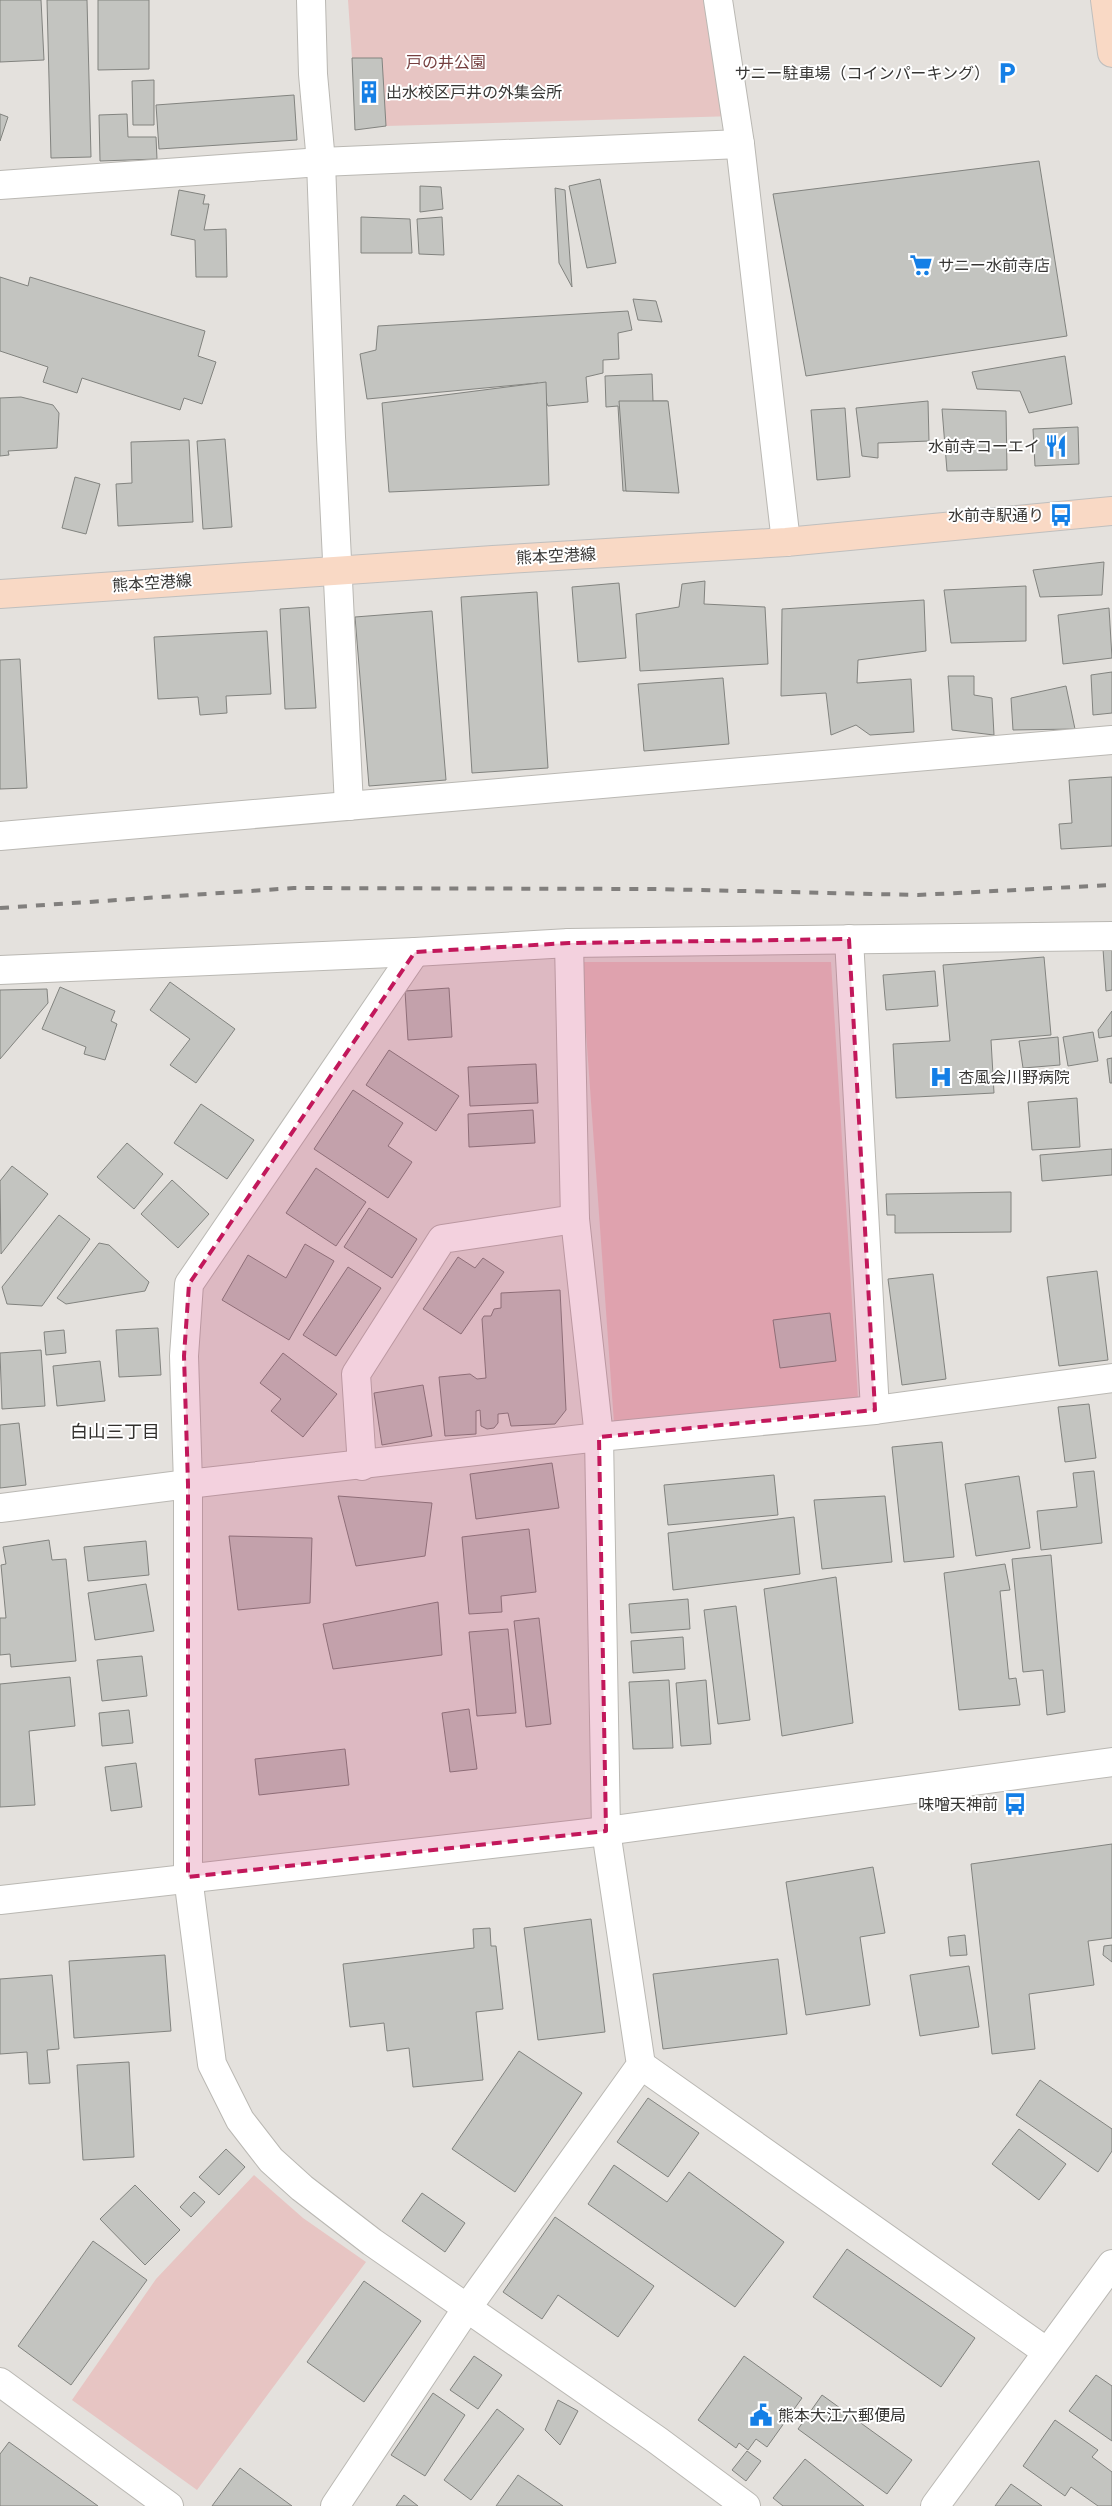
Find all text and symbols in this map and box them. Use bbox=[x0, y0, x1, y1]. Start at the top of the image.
park label: 戸の井公園 bbox=[406, 53, 486, 72]
parking icon: サニー駐車場（コインパーキング） bbox=[994, 60, 1020, 86]
place label: サニー駐車場（コインパーキング） bbox=[734, 64, 990, 83]
building icon: 出水校区戸井の外集会所 bbox=[356, 79, 382, 105]
place label: 出水校区戸井の外集会所 bbox=[386, 83, 562, 102]
supermarket icon: サニー水前寺店 bbox=[908, 252, 934, 278]
place label: サニー水前寺店 bbox=[938, 256, 1050, 275]
restaurant icon: 水前寺コーエイ bbox=[1043, 433, 1069, 459]
place label: 水前寺コーエイ bbox=[928, 437, 1040, 456]
bus stop icon: 水前寺駅通り bbox=[1048, 502, 1074, 528]
place label: 水前寺駅通り bbox=[948, 506, 1044, 525]
street label: 熊本空港線 bbox=[516, 544, 596, 568]
street label: 熊本空港線 bbox=[111, 571, 193, 595]
hospital icon: 杏風会川野病院 bbox=[928, 1064, 954, 1090]
place label: 杏風会川野病院 bbox=[958, 1068, 1070, 1087]
district label: 白山三丁目 bbox=[70, 1421, 160, 1442]
bus stop icon: 味噌天神前 bbox=[1002, 1791, 1028, 1817]
place label: 味噌天神前 bbox=[918, 1795, 998, 1814]
public building icon: 熊本大江六郵便局 bbox=[748, 2402, 774, 2428]
place label: 熊本大江六郵便局 bbox=[778, 2406, 906, 2425]

